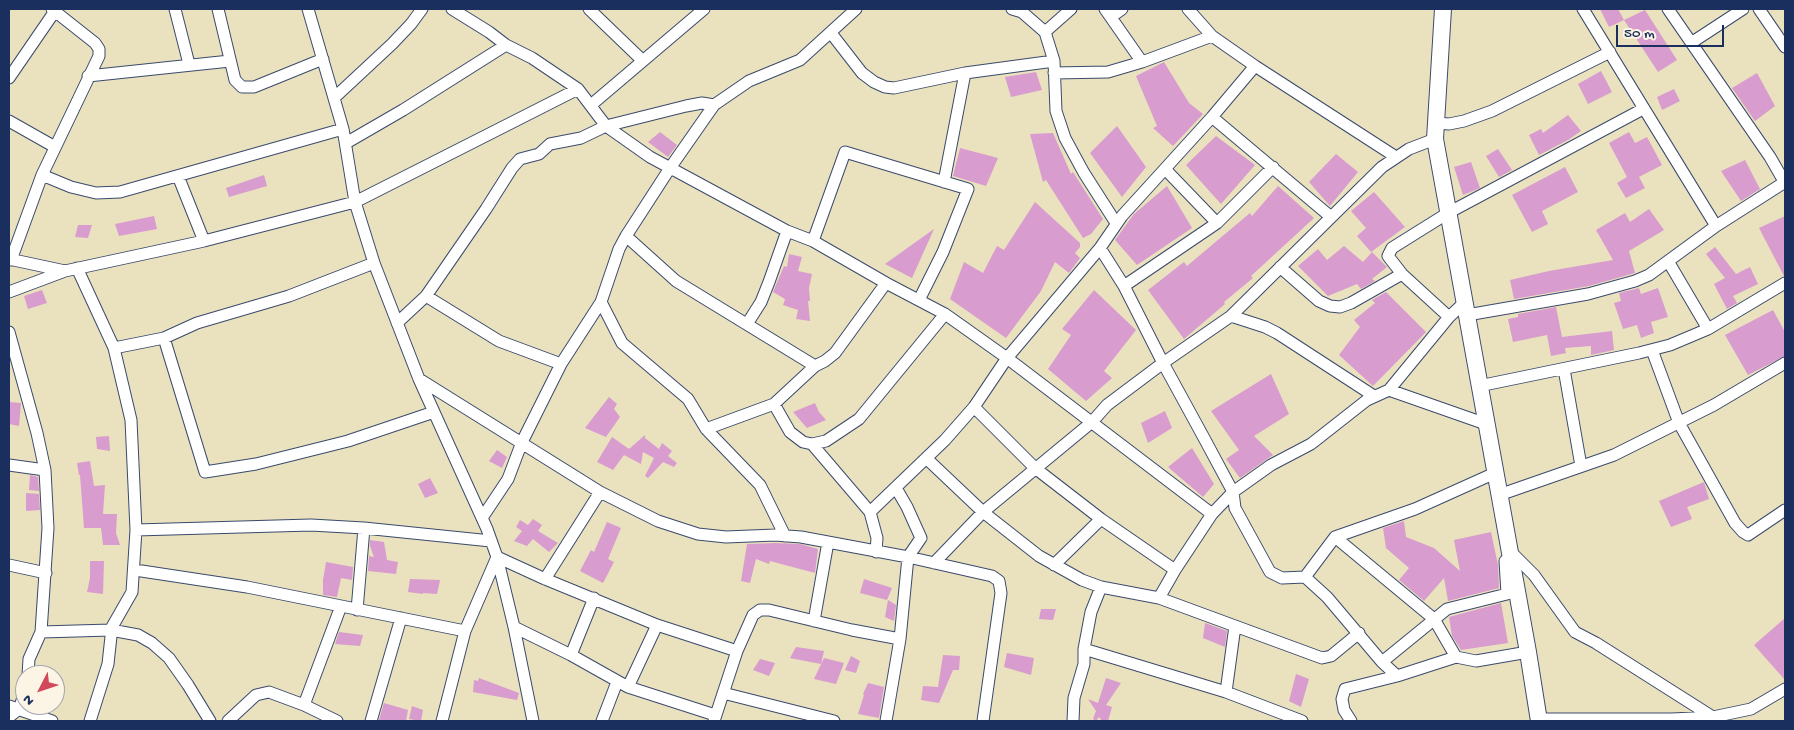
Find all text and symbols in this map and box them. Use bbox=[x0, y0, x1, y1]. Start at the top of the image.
scale bar bbox=[1619, 15, 1726, 47]
text: 50 m bbox=[1624, 25, 1655, 43]
north arrow bbox=[15, 665, 65, 715]
text: N bbox=[20, 690, 38, 709]

